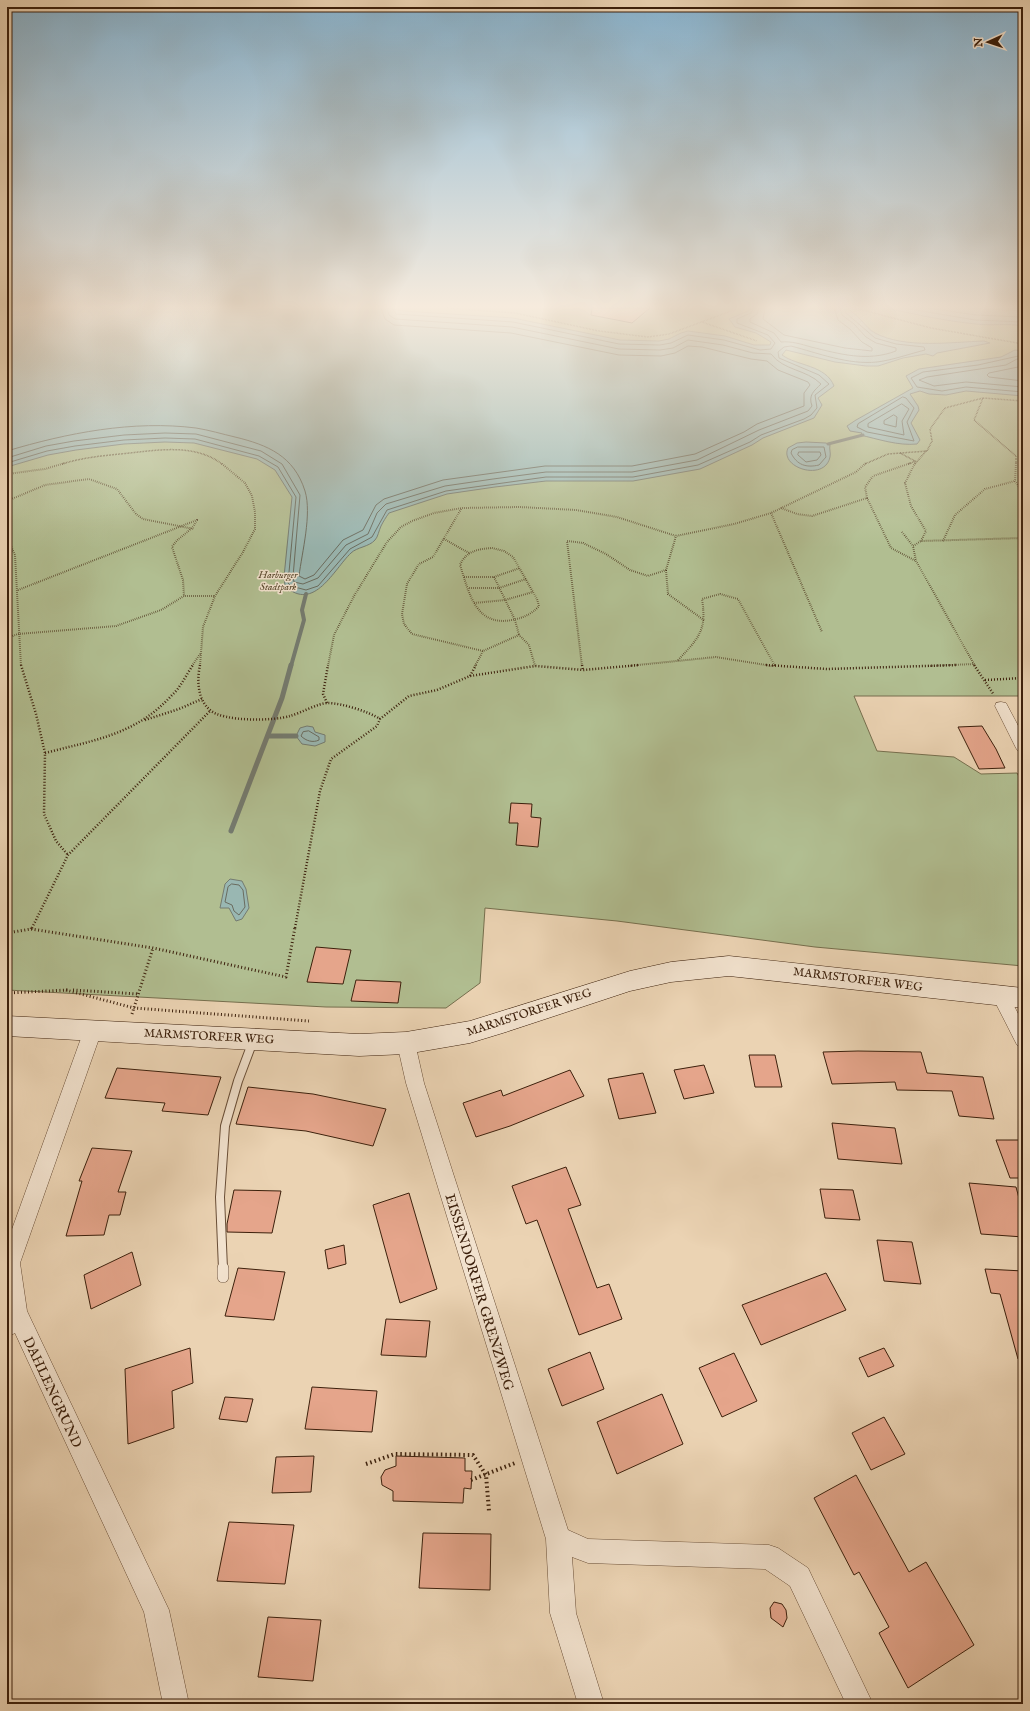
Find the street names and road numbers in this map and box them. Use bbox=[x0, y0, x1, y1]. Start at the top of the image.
street label: MARMSTORFER WEG bbox=[792, 964, 924, 995]
street label: MARMSTORFER WEG bbox=[465, 985, 594, 1040]
street label: MARMSTORFER WEG bbox=[143, 1026, 275, 1047]
street label: EISSENDORFER GRENZWEG bbox=[440, 1192, 518, 1394]
street label: DAHLENGRUND bbox=[18, 1334, 86, 1451]

